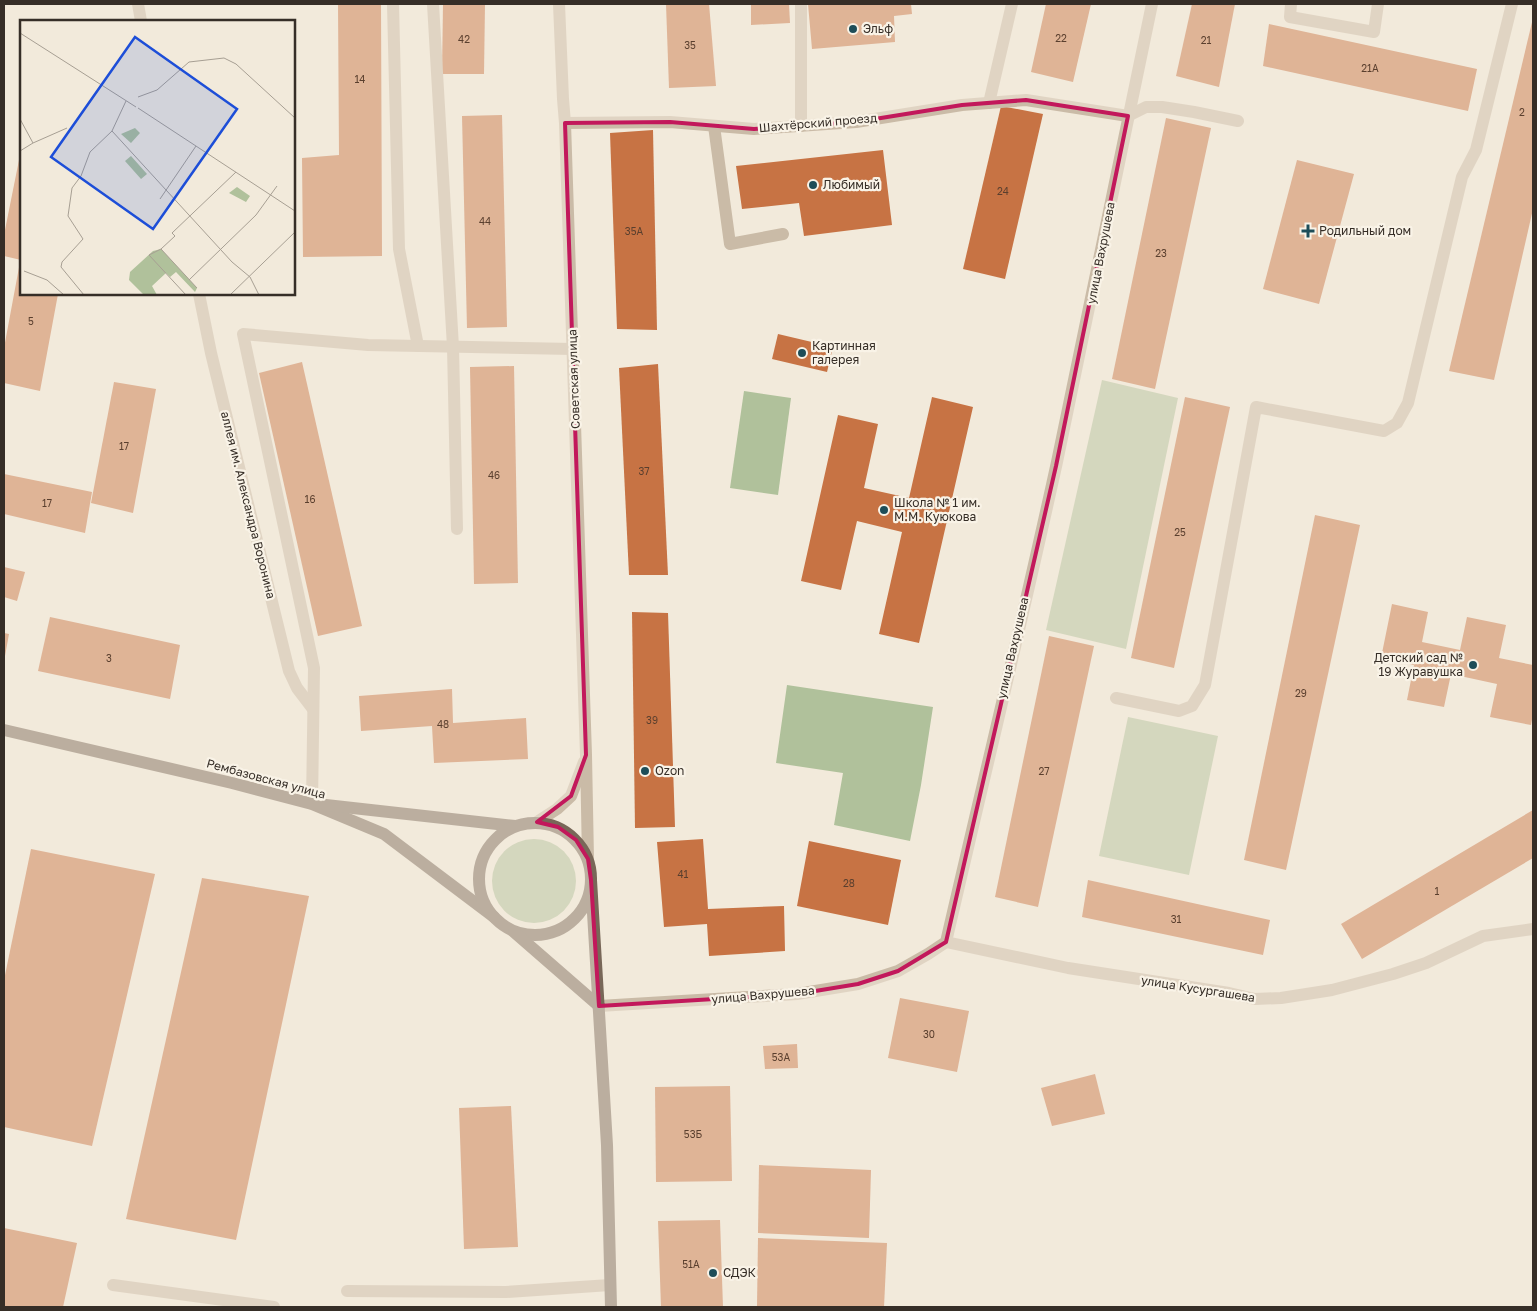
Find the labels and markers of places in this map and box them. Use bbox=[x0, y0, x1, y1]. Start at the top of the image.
place label: Эльф bbox=[863, 21, 893, 36]
marker: Эльф bbox=[847, 23, 859, 35]
place label: Любимый bbox=[823, 177, 880, 192]
marker: Любимый bbox=[807, 179, 819, 191]
place label: Родильный дом bbox=[1319, 223, 1411, 238]
marker: Родильный дом bbox=[1301, 224, 1315, 238]
place label: Картинная галерея bbox=[812, 338, 876, 367]
marker: Картинная галерея bbox=[796, 347, 808, 359]
place label: Школа № 1 им. М.М. Куюкова bbox=[894, 495, 981, 524]
marker: Школа № 1 им. М.М. Куюкова bbox=[878, 504, 890, 516]
place label: Детский сад № 19 Журавушка bbox=[1374, 650, 1463, 679]
marker: Детский сад № 19 Журавушка bbox=[1467, 659, 1479, 671]
place label: Ozon bbox=[655, 763, 684, 778]
marker: Ozon bbox=[639, 765, 651, 777]
place label: СДЭК bbox=[723, 1265, 757, 1280]
marker: СДЭК bbox=[707, 1267, 719, 1279]

